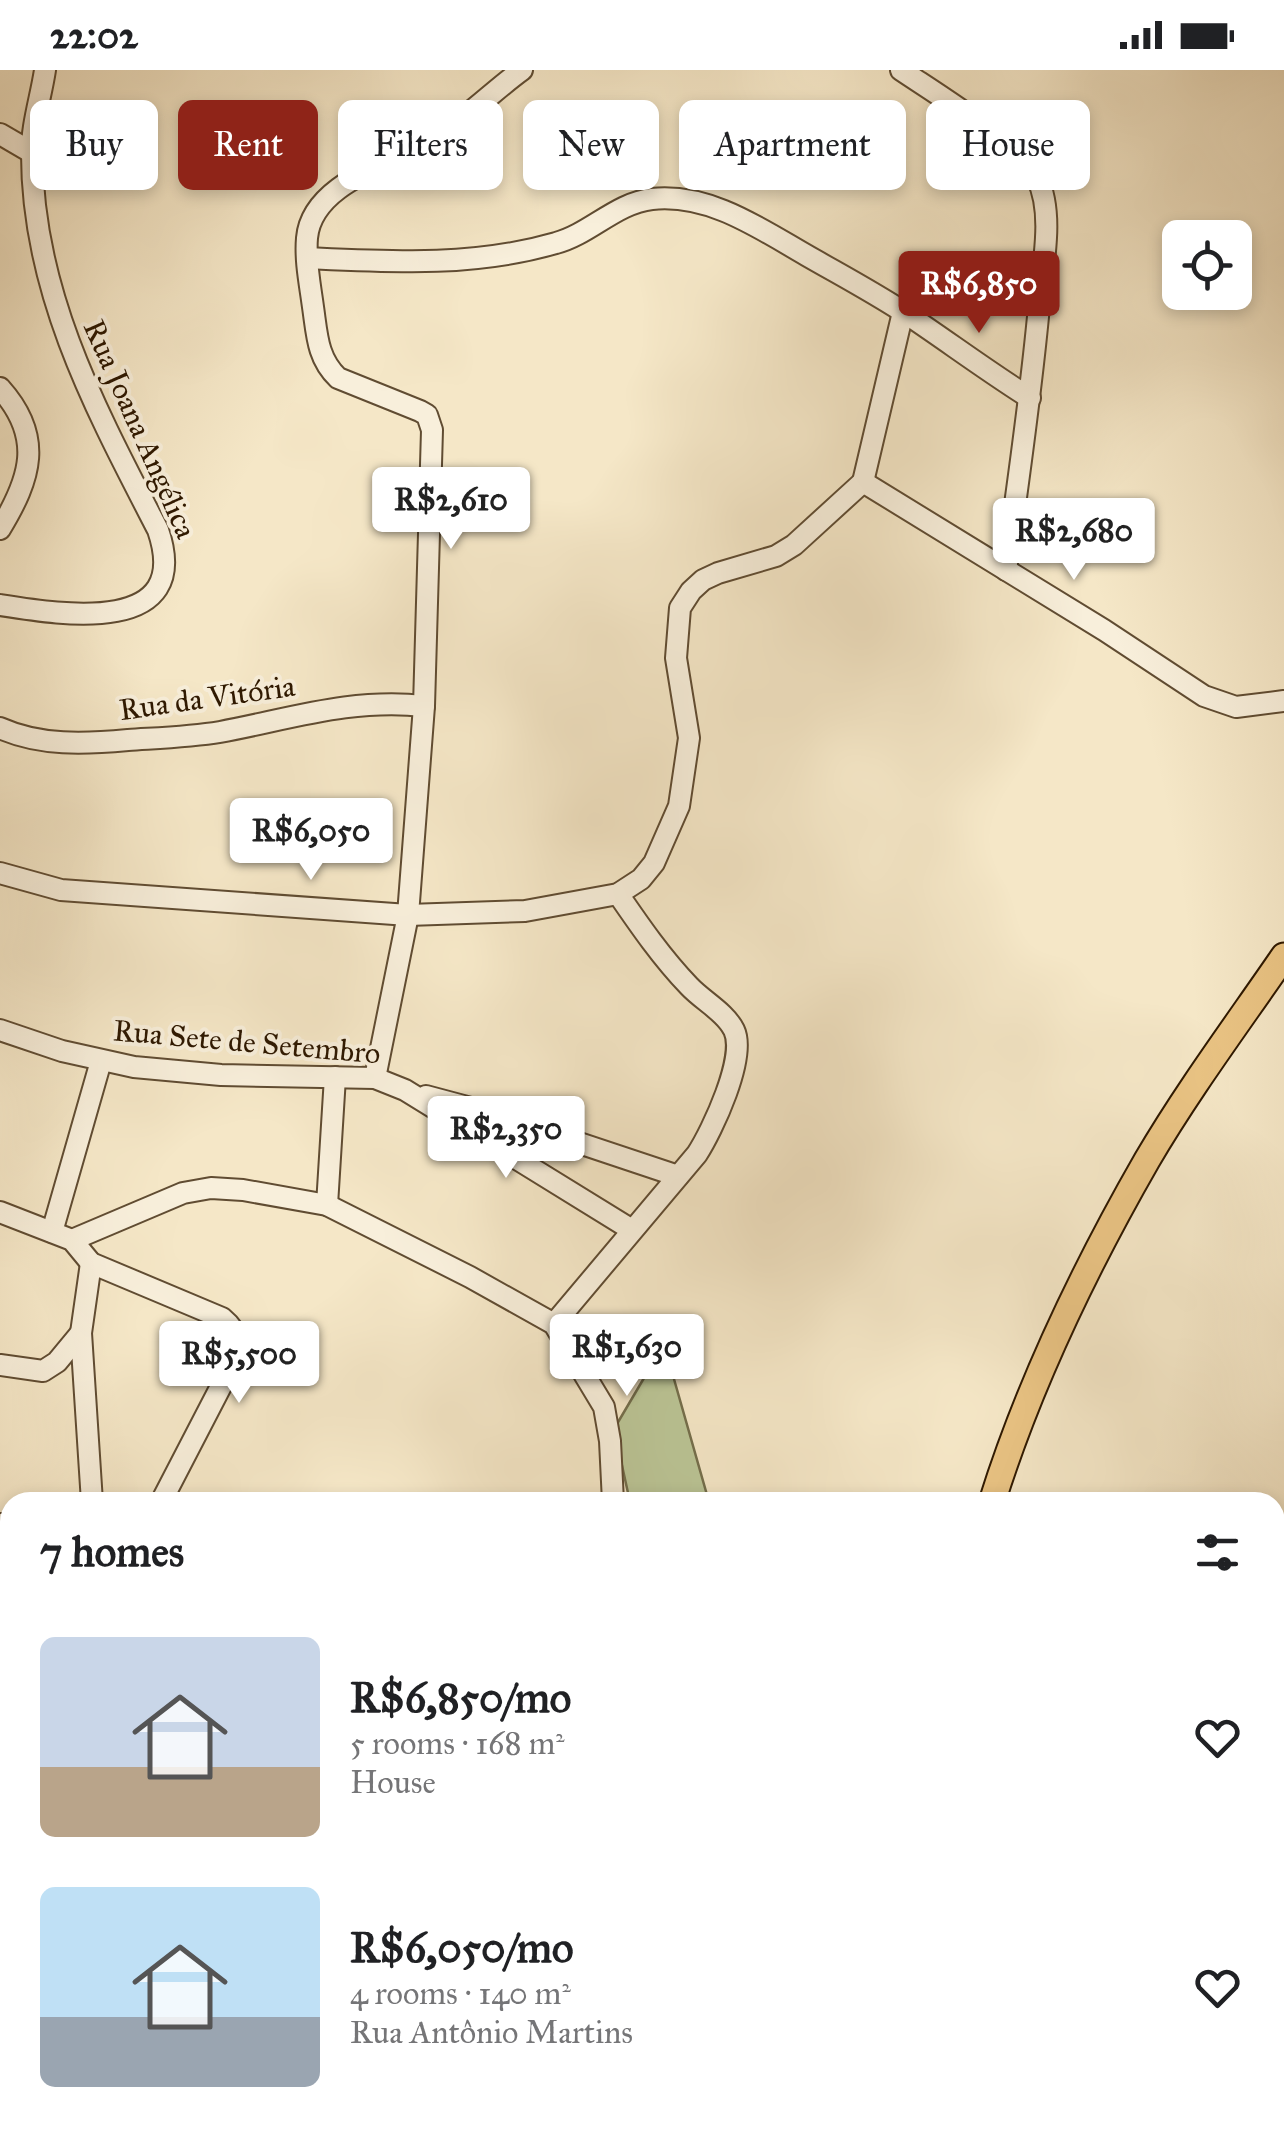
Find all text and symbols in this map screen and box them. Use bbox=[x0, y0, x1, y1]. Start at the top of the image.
text: 22:02 bbox=[50, 12, 138, 58]
chip: Buy bbox=[30, 100, 158, 190]
chip: Rent bbox=[178, 100, 318, 190]
chip: Filters bbox=[338, 100, 503, 190]
chip: New bbox=[523, 100, 659, 190]
chip: Apartment bbox=[679, 100, 906, 190]
chip: House bbox=[926, 100, 1090, 190]
map controls bbox=[1162, 220, 1252, 310]
button: locate bbox=[1162, 220, 1252, 310]
pin: R$6,850 bbox=[887, 251, 1071, 336]
text: R$6,850 bbox=[921, 264, 1037, 303]
street label: Rua Joana Angélica bbox=[76, 314, 204, 544]
pin: R$2,610 bbox=[359, 467, 543, 552]
text: R$2,610 bbox=[394, 480, 508, 519]
pin: R$2,680 bbox=[982, 498, 1166, 583]
text: R$2,680 bbox=[1015, 511, 1133, 550]
street label: Rua da Vitória bbox=[117, 668, 298, 728]
pin: R$6,050 bbox=[219, 798, 403, 883]
text: R$6,050 bbox=[252, 811, 370, 850]
street label: Rua Sete de Setembro bbox=[112, 1012, 382, 1072]
pin: R$2,350 bbox=[414, 1096, 598, 1181]
text: R$2,350 bbox=[450, 1109, 562, 1148]
pin: R$1,630 bbox=[535, 1314, 719, 1399]
pin: R$5,500 bbox=[147, 1321, 331, 1406]
text: R$1,630 bbox=[572, 1327, 682, 1366]
text: R$5,500 bbox=[181, 1334, 297, 1373]
icon: filters bbox=[1190, 1525, 1245, 1580]
text: 7 homes bbox=[40, 1526, 184, 1578]
text: R$6,850/mo bbox=[350, 1672, 571, 1724]
icon: home bbox=[120, 1677, 240, 1797]
icon: heart bbox=[1190, 1710, 1245, 1765]
text: 5 rooms · 168 m² bbox=[350, 1724, 565, 1763]
text: House bbox=[350, 1763, 436, 1802]
text: R$6,050/mo bbox=[350, 1922, 573, 1974]
icon: home bbox=[120, 1927, 240, 2047]
icon: heart bbox=[1190, 1960, 1245, 2015]
text: 4 rooms · 140 m² bbox=[350, 1974, 571, 2013]
text: Rua Antônio Martins bbox=[350, 2013, 633, 2052]

